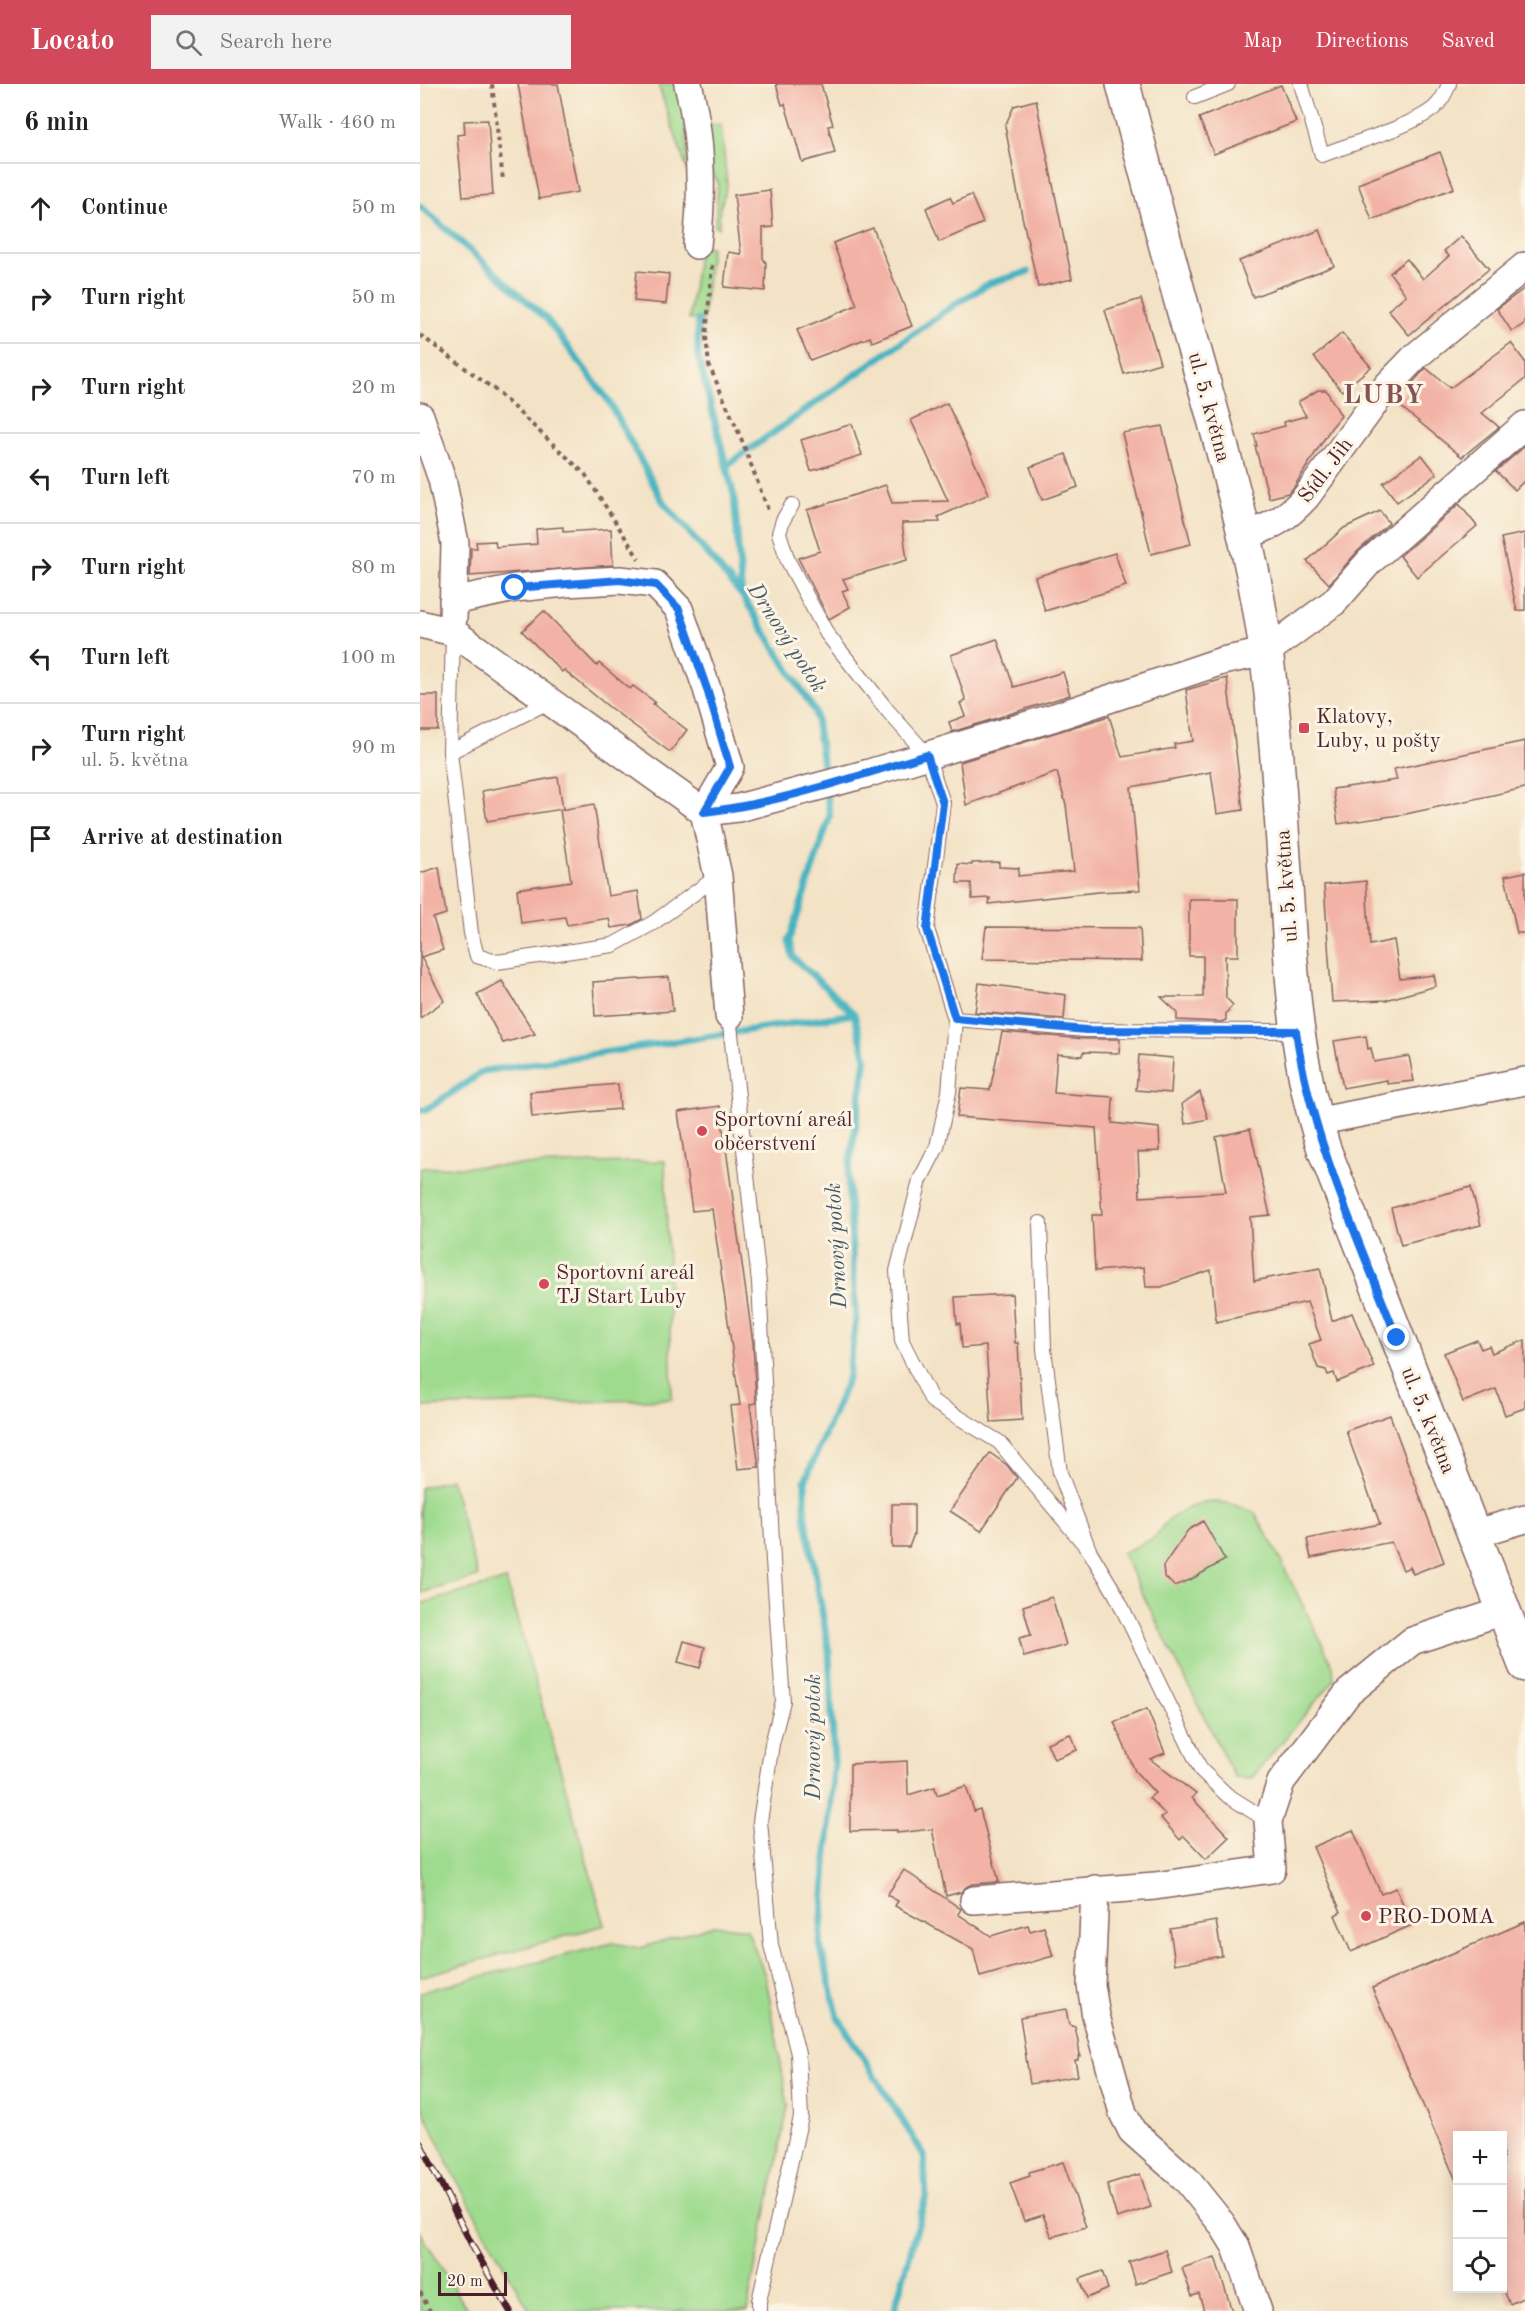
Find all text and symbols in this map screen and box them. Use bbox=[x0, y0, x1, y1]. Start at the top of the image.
search box bbox=[151, 15, 571, 69]
icon: search bbox=[172, 26, 205, 59]
text: Locato bbox=[30, 28, 115, 56]
text: Search here bbox=[220, 31, 332, 53]
text: Map bbox=[1243, 31, 1282, 52]
text: Directions bbox=[1315, 31, 1409, 52]
text: Saved bbox=[1442, 31, 1495, 52]
text: 6 min bbox=[24, 110, 89, 136]
text: Walk · 460 m bbox=[277, 113, 396, 133]
icon: ahead bbox=[24, 192, 57, 225]
text: Continue bbox=[81, 197, 168, 219]
text: 50 m bbox=[351, 198, 396, 218]
icon: right bbox=[24, 282, 57, 315]
text: Turn right bbox=[81, 287, 185, 309]
text: 50 m bbox=[351, 288, 396, 308]
street label: ul. 5. května bbox=[1184, 350, 1233, 465]
icon: right bbox=[24, 372, 57, 405]
text: Turn right bbox=[81, 377, 185, 399]
text: 20 m bbox=[351, 378, 396, 398]
district label: LUBY bbox=[1343, 382, 1425, 409]
street label: Sídl. Jih bbox=[1295, 434, 1357, 507]
icon: left bbox=[24, 462, 57, 495]
text: Turn left bbox=[81, 467, 170, 489]
text: 70 m bbox=[351, 468, 396, 488]
icon: right bbox=[24, 552, 57, 585]
text: Turn right bbox=[81, 557, 185, 579]
text: 80 m bbox=[351, 558, 396, 578]
route start bbox=[501, 574, 527, 600]
water label: Drnový potok bbox=[742, 578, 830, 697]
icon: left bbox=[24, 642, 57, 675]
text: Turn left bbox=[81, 647, 170, 669]
text: 100 m bbox=[340, 648, 396, 668]
place label: Klatovy, Luby, u pošty bbox=[1316, 707, 1441, 752]
marker: Klatovy, Luby, u pošty bbox=[1297, 721, 1311, 735]
text: Turn right bbox=[81, 724, 185, 746]
icon: right bbox=[24, 732, 57, 765]
text: 90 m bbox=[351, 738, 396, 758]
text: ul. 5. května bbox=[81, 751, 189, 771]
icon: arrive bbox=[24, 822, 57, 855]
text: Arrive at destination bbox=[81, 827, 283, 849]
street label: ul. 5. května bbox=[1273, 829, 1302, 943]
place label: Sportovní areál občerstvení bbox=[714, 1110, 853, 1155]
marker: Sportovní areál občerstvení bbox=[695, 1124, 709, 1138]
water label: Drnový potok bbox=[823, 1182, 851, 1310]
place label: Sportovní areál TJ Start Luby bbox=[556, 1263, 695, 1308]
marker: Sportovní areál TJ Start Luby bbox=[537, 1277, 551, 1291]
route end bbox=[1383, 1324, 1409, 1350]
street label: ul. 5. května bbox=[1397, 1364, 1459, 1477]
water label: Drnový potok bbox=[803, 1674, 825, 1801]
place label: PRO-DOMA bbox=[1378, 1907, 1495, 1928]
marker: PRO-DOMA bbox=[1359, 1909, 1373, 1923]
map controls bbox=[1453, 2131, 1507, 2293]
button: + bbox=[1453, 2131, 1507, 2185]
button: − bbox=[1453, 2185, 1507, 2239]
button: locate bbox=[1453, 2239, 1507, 2293]
scale bar bbox=[438, 2269, 507, 2296]
text: 20 m bbox=[447, 2274, 483, 2290]

